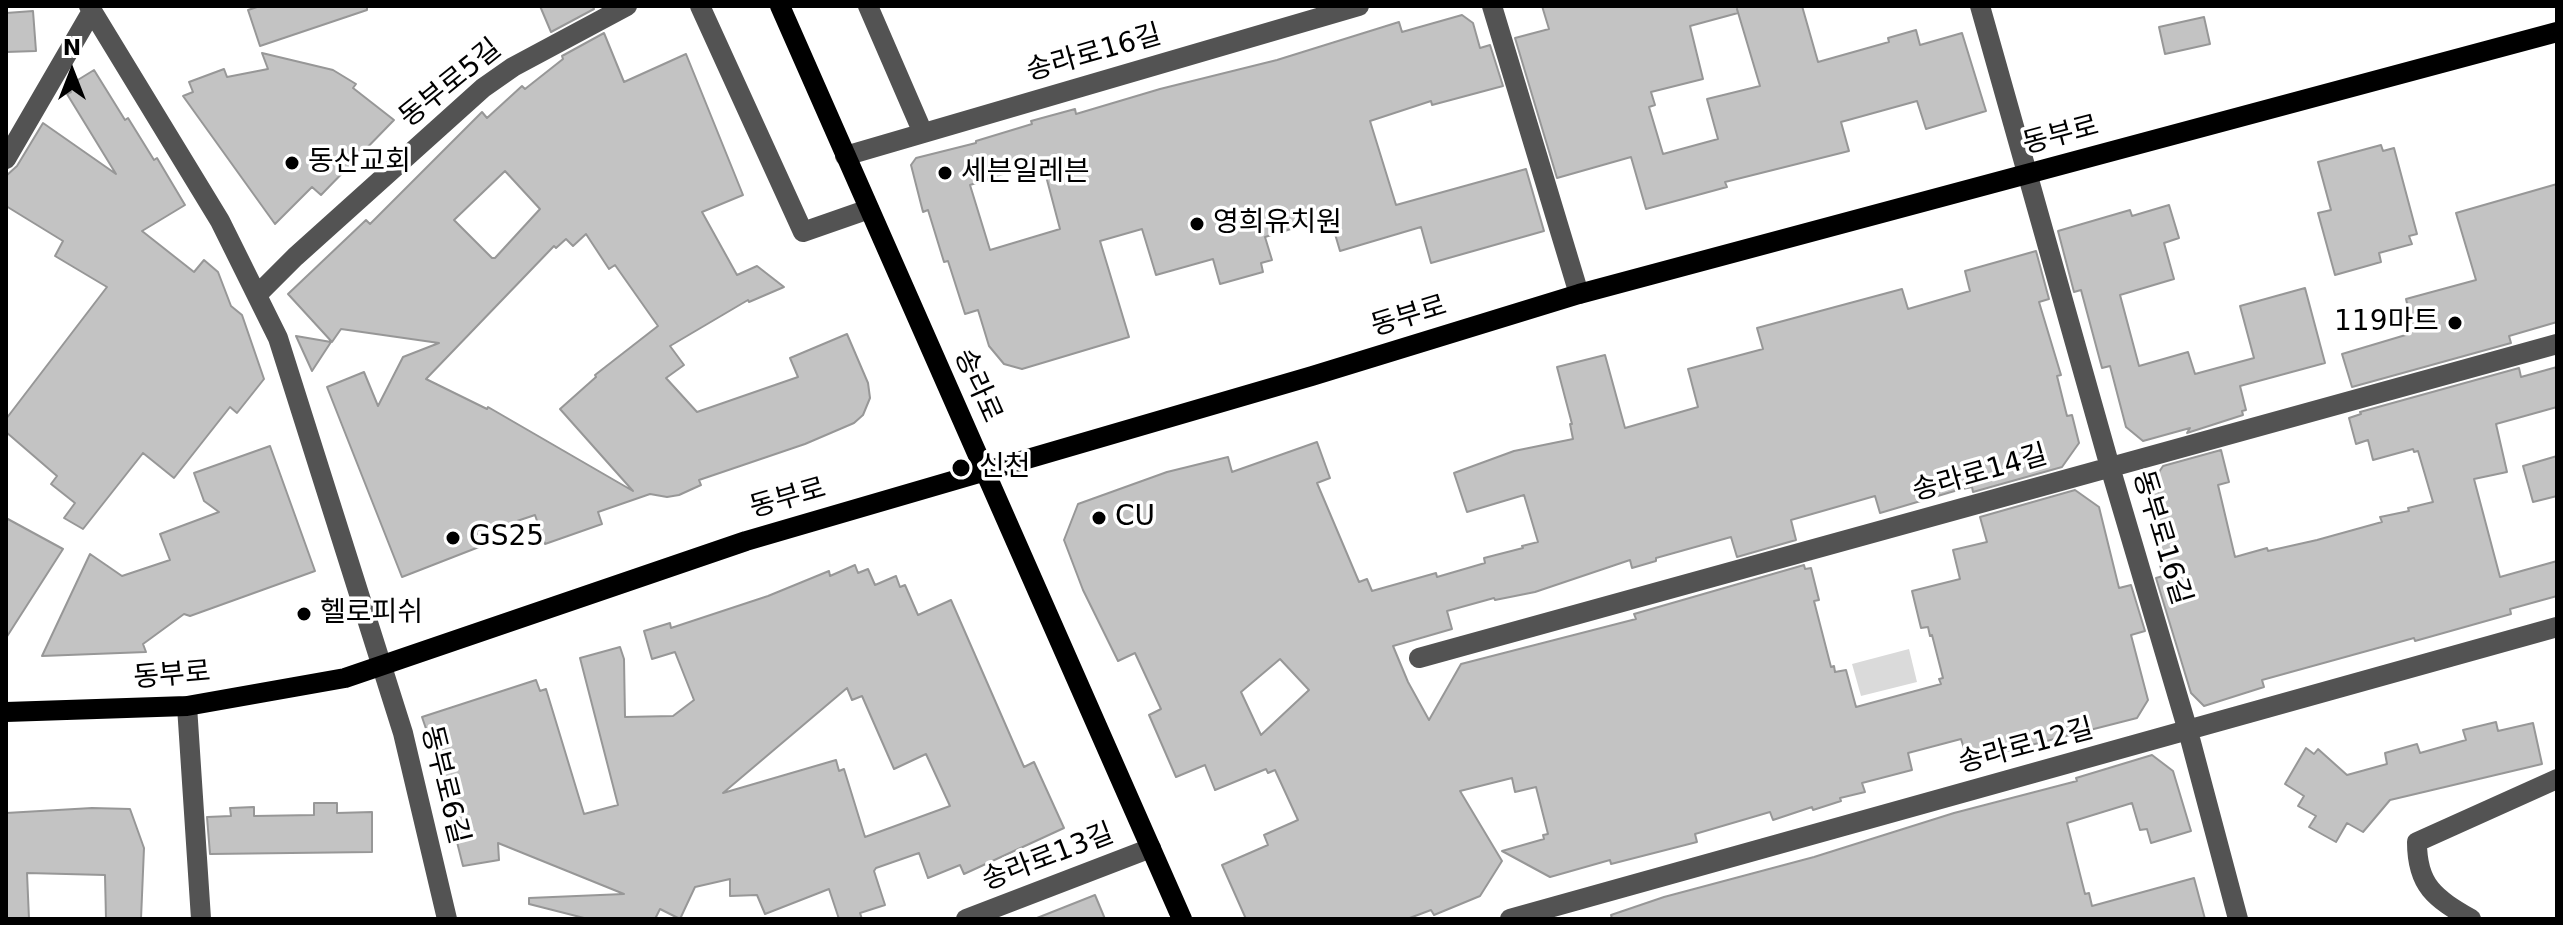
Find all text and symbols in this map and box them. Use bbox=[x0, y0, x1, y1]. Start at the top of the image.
street label: 송라로16길 bbox=[1023, 19, 1165, 89]
north arrow bbox=[32, 32, 112, 112]
street label: 동부로5길 bbox=[393, 33, 509, 135]
text: N bbox=[63, 35, 81, 60]
street label: 동부로 bbox=[2019, 110, 2103, 162]
place label: 동산교회 bbox=[308, 146, 411, 180]
marker: 동산교회 bbox=[283, 154, 301, 172]
place label: 세븐일레븐 bbox=[961, 156, 1090, 190]
marker: 세븐일레븐 bbox=[936, 164, 954, 182]
place label: 영희유치원 bbox=[1213, 207, 1342, 241]
marker: 영희유치원 bbox=[1188, 215, 1206, 233]
street label: 동부로 bbox=[1367, 290, 1451, 344]
place label: 119마트 bbox=[2334, 306, 2439, 340]
marker: 119마트 bbox=[2446, 314, 2464, 332]
street label: 송라로 bbox=[946, 344, 1008, 428]
street label: 송라로14길 bbox=[1909, 439, 2051, 509]
place label: 신천 bbox=[979, 451, 1031, 485]
marker: 신천 bbox=[950, 457, 972, 479]
street label: 동부로16길 bbox=[2125, 467, 2197, 609]
street label: 동부로 bbox=[746, 472, 830, 526]
place label: CU bbox=[1115, 501, 1155, 535]
marker: CU bbox=[1090, 509, 1108, 527]
place label: GS25 bbox=[469, 521, 544, 555]
marker: GS25 bbox=[444, 529, 462, 547]
place label: 헬로피쉬 bbox=[320, 597, 423, 631]
marker: 헬로피쉬 bbox=[295, 605, 313, 623]
street label: 동부로 bbox=[132, 656, 212, 696]
street label: 송라로12길 bbox=[1955, 713, 2097, 781]
street label: 동부로6길 bbox=[413, 722, 475, 848]
street label: 송라로13길 bbox=[977, 817, 1119, 899]

